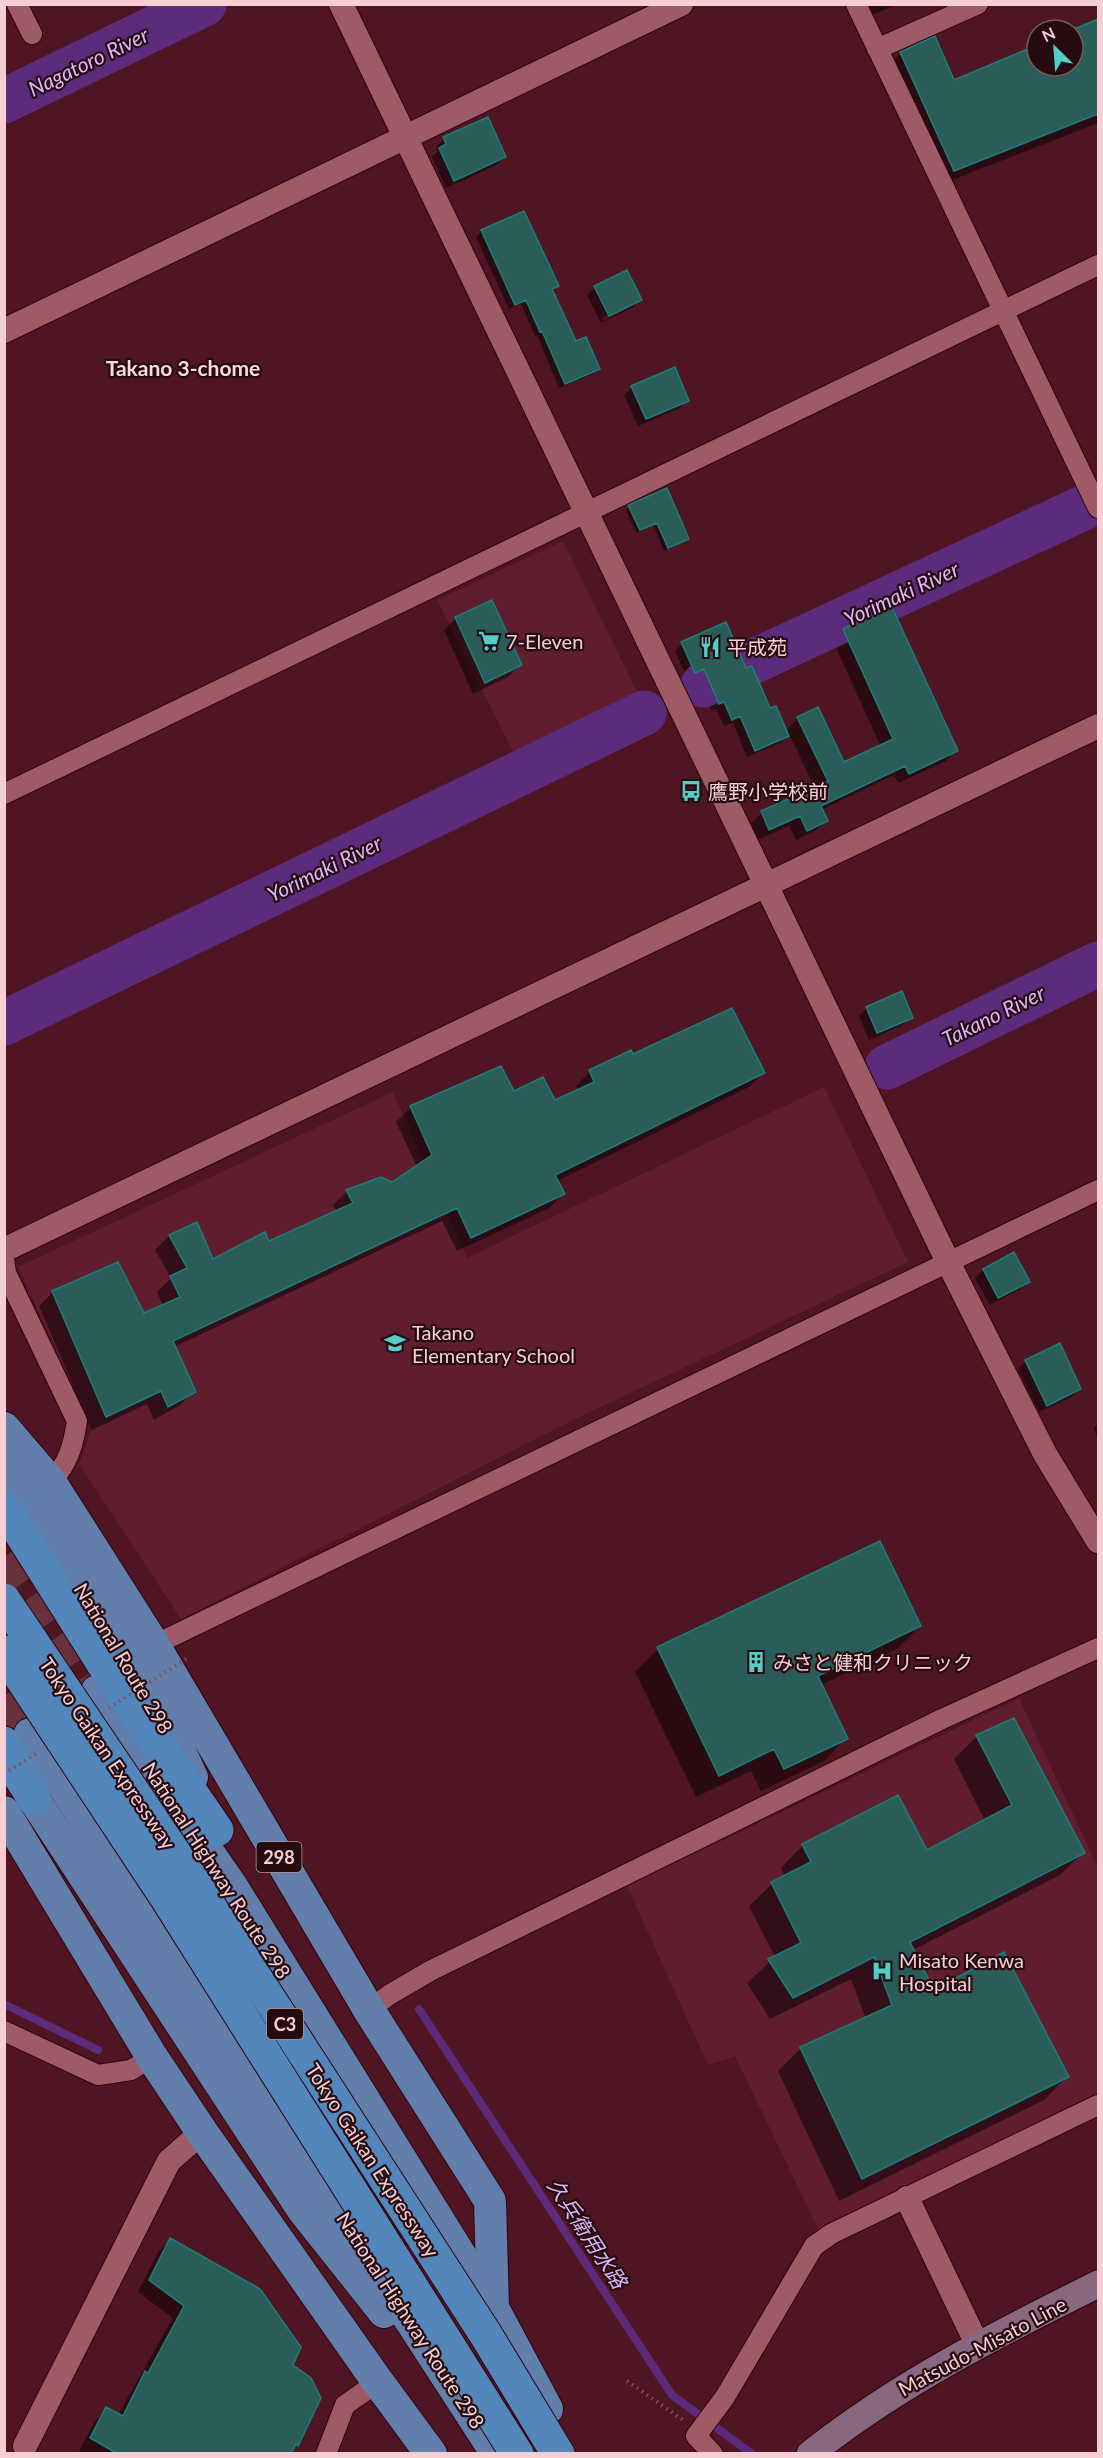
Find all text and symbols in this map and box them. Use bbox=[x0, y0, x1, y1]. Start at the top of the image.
north arrow bbox=[1025, 18, 1085, 78]
water label: Nagatoro River bbox=[24, 21, 153, 101]
text: N bbox=[1039, 23, 1058, 45]
district label: Takano 3-chome bbox=[106, 355, 260, 380]
water label: Yorimaki River bbox=[840, 555, 963, 631]
supermarket icon: 7-Eleven bbox=[477, 629, 501, 653]
place label: 7-Eleven bbox=[506, 629, 583, 653]
restaurant icon: 平成苑 bbox=[698, 635, 722, 659]
place label: 平成苑 bbox=[727, 635, 787, 659]
bus stop icon: 鷹野小学校前 bbox=[679, 779, 703, 803]
place label: 鷹野小学校前 bbox=[708, 779, 828, 803]
water label: Yorimaki River bbox=[263, 829, 386, 906]
water label: Takano River bbox=[938, 979, 1049, 1051]
place label: Takano Elementary School bbox=[412, 1320, 575, 1367]
school or university icon: Takano Elementary School bbox=[383, 1331, 407, 1355]
street label: National Route 298 bbox=[70, 1578, 178, 1738]
building icon: みさと健和クリニック bbox=[744, 1650, 768, 1674]
place label: みさと健和クリニック bbox=[773, 1650, 973, 1674]
street label: Tokyo Gaikan Expressway bbox=[35, 1653, 182, 1854]
street label: National Highway Route 298 bbox=[138, 1757, 296, 1983]
road number: 298 bbox=[256, 1842, 302, 1872]
place label: Misato Kenwa Hospital bbox=[899, 1948, 1024, 1995]
hospital icon: Misato Kenwa Hospital bbox=[870, 1959, 894, 1983]
road number: C3 bbox=[267, 2009, 303, 2039]
street label: Tokyo Gaikan Expressway bbox=[301, 2059, 445, 2262]
water label: 久兵衛用水路 bbox=[543, 2173, 634, 2294]
street label: National Highway Route 298 bbox=[332, 2207, 490, 2433]
street label: Matsudo-Misato Line bbox=[894, 2291, 1070, 2401]

